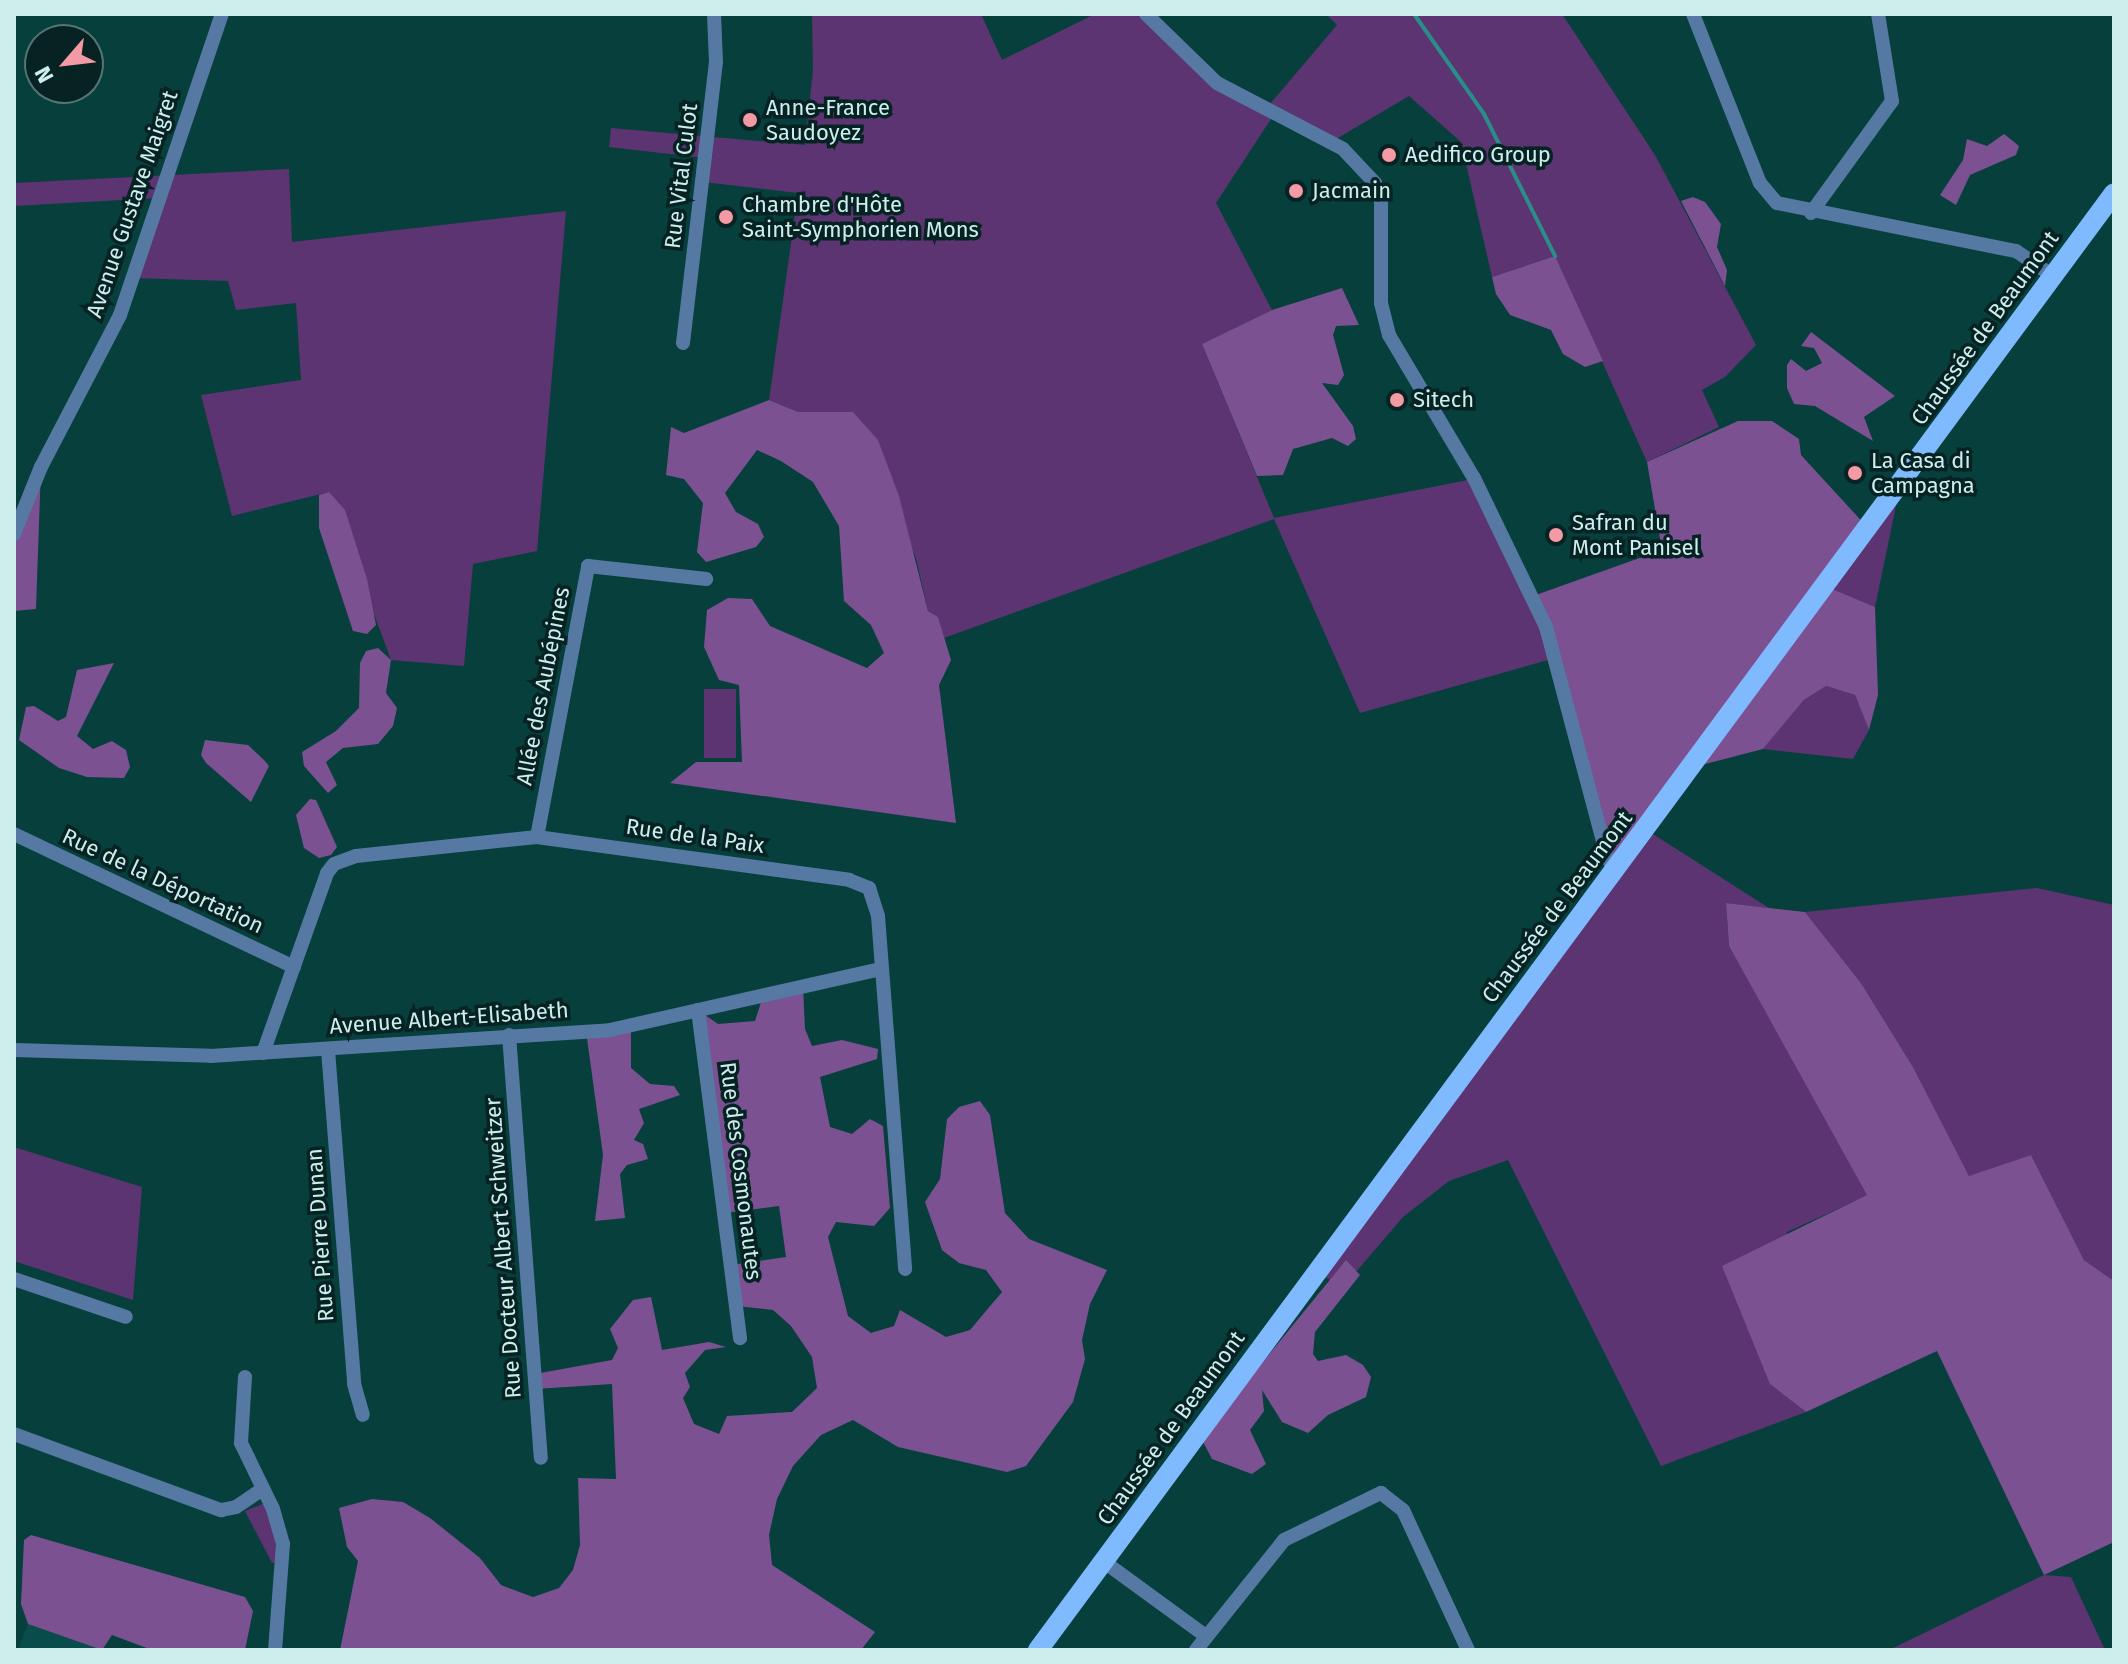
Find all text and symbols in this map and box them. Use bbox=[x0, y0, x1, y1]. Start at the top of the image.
north arrow bbox=[24, 24, 104, 104]
text: N bbox=[29, 62, 59, 87]
street label: Avenue Gustave Maigret bbox=[81, 87, 183, 321]
place label: Anne-France Saudoyez bbox=[766, 94, 890, 146]
street label: Rue Vital Culot bbox=[659, 102, 703, 250]
marker: Anne-France Saudoyez bbox=[741, 111, 759, 129]
place label: Aedifico Group bbox=[1405, 142, 1551, 168]
marker: Aedifico Group bbox=[1380, 146, 1398, 164]
place label: Jacmain bbox=[1312, 178, 1391, 204]
marker: Jacmain bbox=[1287, 182, 1305, 200]
place label: Chambre d'Hôte Saint-Symphorien Mons bbox=[742, 191, 979, 242]
marker: Chambre d'Hôte Saint-Symphorien Mons bbox=[717, 208, 735, 226]
street label: Chaussée de Beaumont bbox=[1906, 226, 2064, 430]
place label: Sitech bbox=[1413, 387, 1474, 413]
marker: Sitech bbox=[1388, 391, 1406, 409]
place label: La Casa di Campagna bbox=[1871, 447, 1975, 498]
marker: La Casa di Campagna bbox=[1846, 464, 1864, 482]
place label: Safran du Mont Panisel bbox=[1572, 509, 1700, 560]
marker: Safran du Mont Panisel bbox=[1547, 526, 1565, 544]
street label: Allée des Aubépines bbox=[511, 585, 575, 787]
street label: Chaussée de Beaumont bbox=[1476, 806, 1638, 1008]
street label: Rue de la Paix bbox=[624, 813, 766, 859]
street label: Rue de la Déportation bbox=[58, 823, 268, 939]
street label: Avenue Albert-Elisabeth bbox=[329, 996, 569, 1040]
street label: Rue des Cosmonautes bbox=[715, 1060, 767, 1282]
street label: Rue Docteur Albert Schweitzer bbox=[479, 1097, 527, 1399]
street label: Rue Pierre Dunan bbox=[301, 1147, 339, 1323]
street label: Chaussée de Beaumont bbox=[1092, 1326, 1250, 1530]

